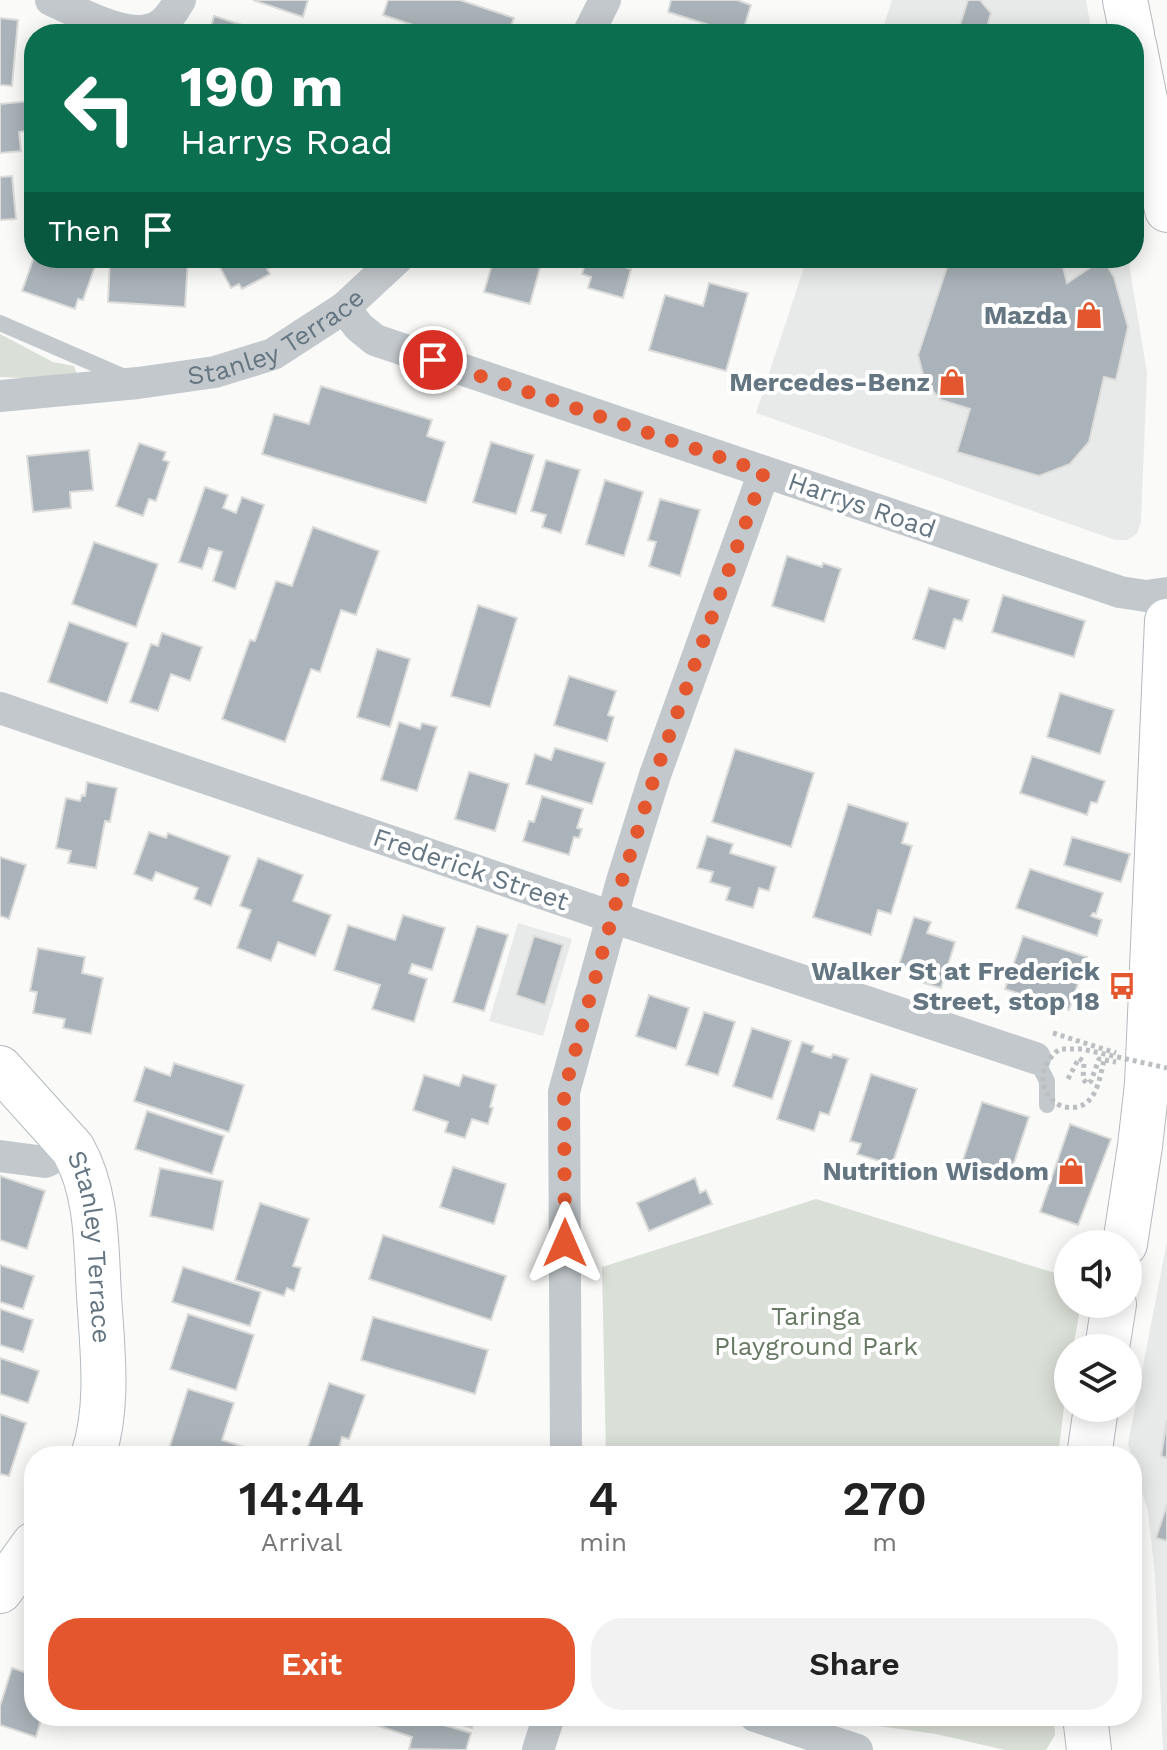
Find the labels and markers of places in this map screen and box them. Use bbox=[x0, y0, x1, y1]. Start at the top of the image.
place label: Mazda bbox=[984, 300, 1067, 330]
shop icon: Mazda bbox=[1074, 300, 1104, 330]
pin bbox=[399, 326, 467, 394]
place label: Mercedes-Benz bbox=[729, 367, 930, 397]
shop icon: Mercedes-Benz bbox=[937, 367, 967, 397]
place label: Walker St at Frederick Street, stop 18 bbox=[811, 956, 1101, 1016]
bus stop icon: Walker St at Frederick Street, stop 18 bbox=[1107, 971, 1137, 1001]
place label: Nutrition Wisdom bbox=[822, 1156, 1049, 1186]
shop icon: Nutrition Wisdom bbox=[1056, 1156, 1086, 1186]

